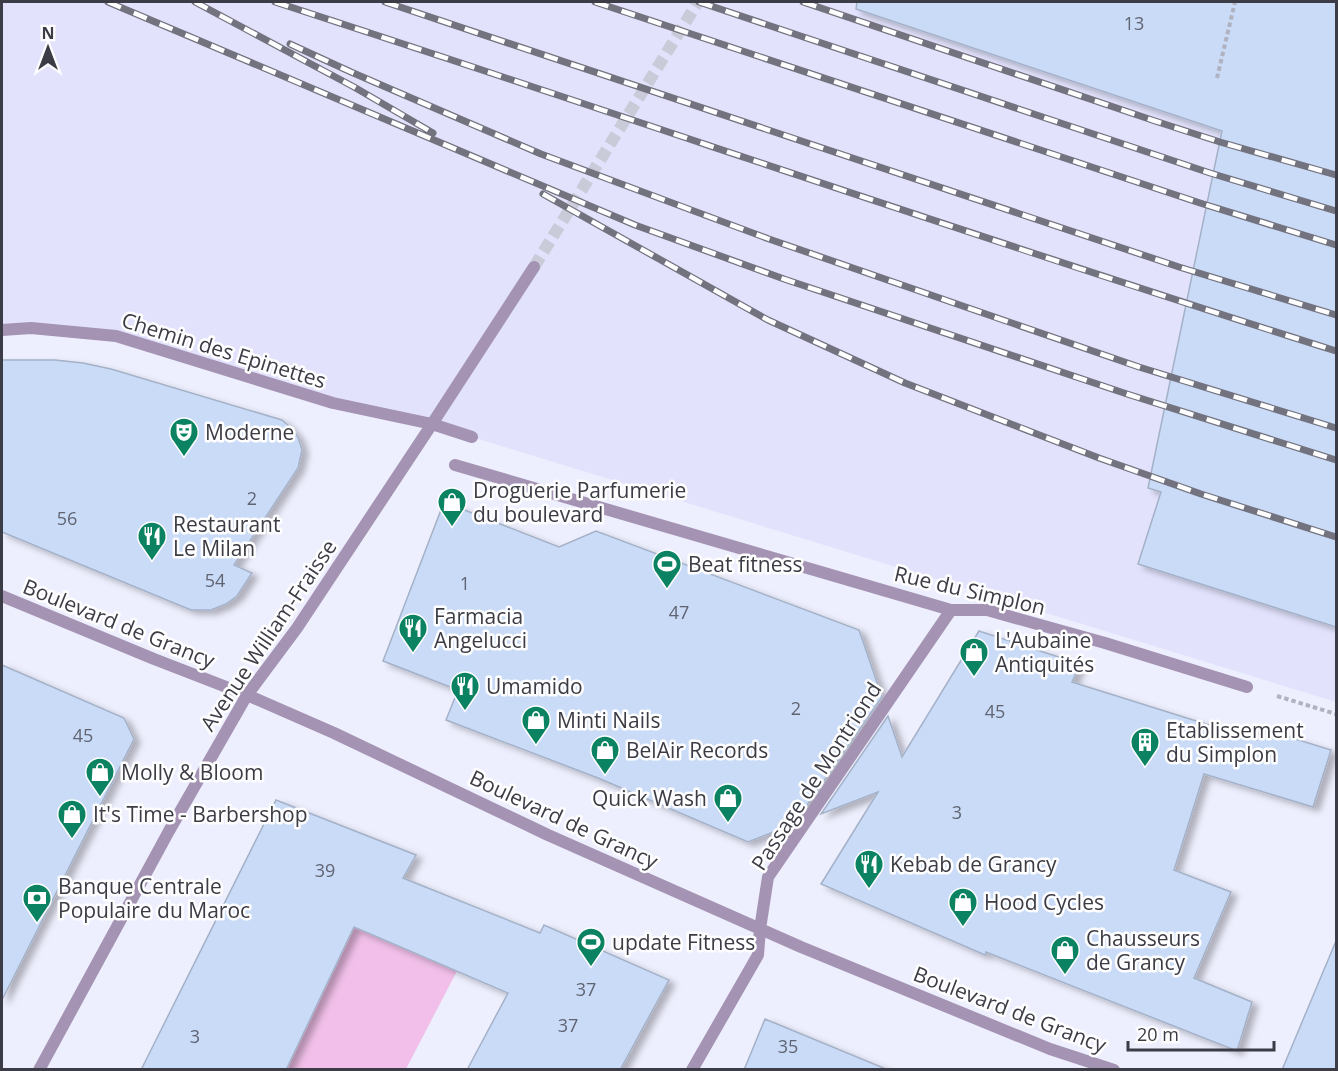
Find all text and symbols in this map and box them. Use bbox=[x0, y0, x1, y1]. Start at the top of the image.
house number: 13 bbox=[1124, 11, 1144, 35]
north arrow bbox=[18, 18, 78, 78]
text: N bbox=[41, 22, 55, 44]
street label: Chemin des Epinettes bbox=[118, 306, 330, 394]
theatre icon: Moderne bbox=[168, 416, 200, 458]
place label: Moderne bbox=[205, 418, 294, 446]
place label: Droguerie Parfumerie du boulevard bbox=[473, 476, 686, 528]
house number: 2 bbox=[247, 486, 257, 510]
shop icon: Droguerie Parfumerie du boulevard bbox=[436, 486, 468, 528]
house number: 56 bbox=[57, 506, 77, 530]
place label: Restaurant Le Milan bbox=[173, 510, 280, 562]
restaurant icon: Restaurant Le Milan bbox=[136, 520, 168, 562]
street label: Avenue William-Fraisse bbox=[193, 534, 343, 736]
sports icon: Beat fitness bbox=[651, 548, 683, 590]
place label: Beat fitness bbox=[688, 550, 803, 578]
street label: Rue du Simplon bbox=[892, 559, 1048, 621]
house number: 54 bbox=[205, 568, 225, 592]
house number: 1 bbox=[460, 571, 470, 595]
street label: Boulevard de Grancy bbox=[19, 572, 219, 674]
house number: 47 bbox=[669, 600, 689, 624]
place label: Farmacia Angelucci bbox=[434, 602, 527, 654]
restaurant icon: Farmacia Angelucci bbox=[397, 612, 429, 654]
place label: L'Aubaine Antiquités bbox=[995, 626, 1094, 678]
shop icon: L'Aubaine Antiquités bbox=[958, 636, 990, 678]
restaurant icon: Umamido bbox=[449, 670, 481, 712]
place label: Umamido bbox=[486, 672, 583, 700]
street label: Passage de Montriond bbox=[745, 677, 887, 875]
house number: 2 bbox=[791, 696, 801, 720]
house number: 45 bbox=[985, 699, 1005, 723]
shop icon: Minti Nails bbox=[520, 704, 552, 746]
place label: Minti Nails bbox=[557, 706, 660, 734]
place label: Etablissement du Simplon bbox=[1166, 716, 1304, 768]
house number: 45 bbox=[73, 723, 93, 747]
building icon: Etablissement du Simplon bbox=[1129, 726, 1161, 768]
shop icon: BelAir Records bbox=[589, 734, 621, 776]
place label: BelAir Records bbox=[626, 736, 768, 764]
shop icon: Molly & Bloom bbox=[84, 756, 116, 798]
place label: Molly & Bloom bbox=[121, 758, 263, 786]
street label: Boulevard de Grancy bbox=[466, 763, 663, 875]
shop icon: Quick Wash bbox=[712, 782, 744, 824]
place label: Quick Wash bbox=[592, 784, 707, 812]
shop icon: It's Time - Barbershop bbox=[56, 798, 88, 840]
place label: It's Time - Barbershop bbox=[93, 800, 308, 828]
house number: 3 bbox=[952, 800, 962, 824]
restaurant icon: Kebab de Grancy bbox=[853, 848, 885, 890]
place label: Kebab de Grancy bbox=[890, 850, 1057, 878]
house number: 39 bbox=[315, 858, 335, 882]
place label: Banque Centrale Populaire du Maroc bbox=[58, 872, 250, 924]
bank icon: Banque Centrale Populaire du Maroc bbox=[21, 882, 53, 924]
shop icon: Hood Cycles bbox=[947, 886, 979, 928]
place label: Hood Cycles bbox=[984, 888, 1104, 916]
place label: Chausseurs de Grancy bbox=[1086, 924, 1200, 976]
sports icon: update Fitness bbox=[575, 926, 607, 968]
place label: update Fitness bbox=[612, 928, 755, 956]
shop icon: Chausseurs de Grancy bbox=[1049, 934, 1081, 976]
street label: Boulevard de Grancy bbox=[910, 959, 1111, 1059]
house number: 37 bbox=[576, 977, 596, 1001]
house number: 37 bbox=[558, 1013, 578, 1037]
scale bar bbox=[1128, 1014, 1274, 1052]
text: 20 m bbox=[1137, 1022, 1179, 1046]
house number: 3 bbox=[190, 1024, 200, 1048]
house number: 35 bbox=[778, 1034, 798, 1058]

